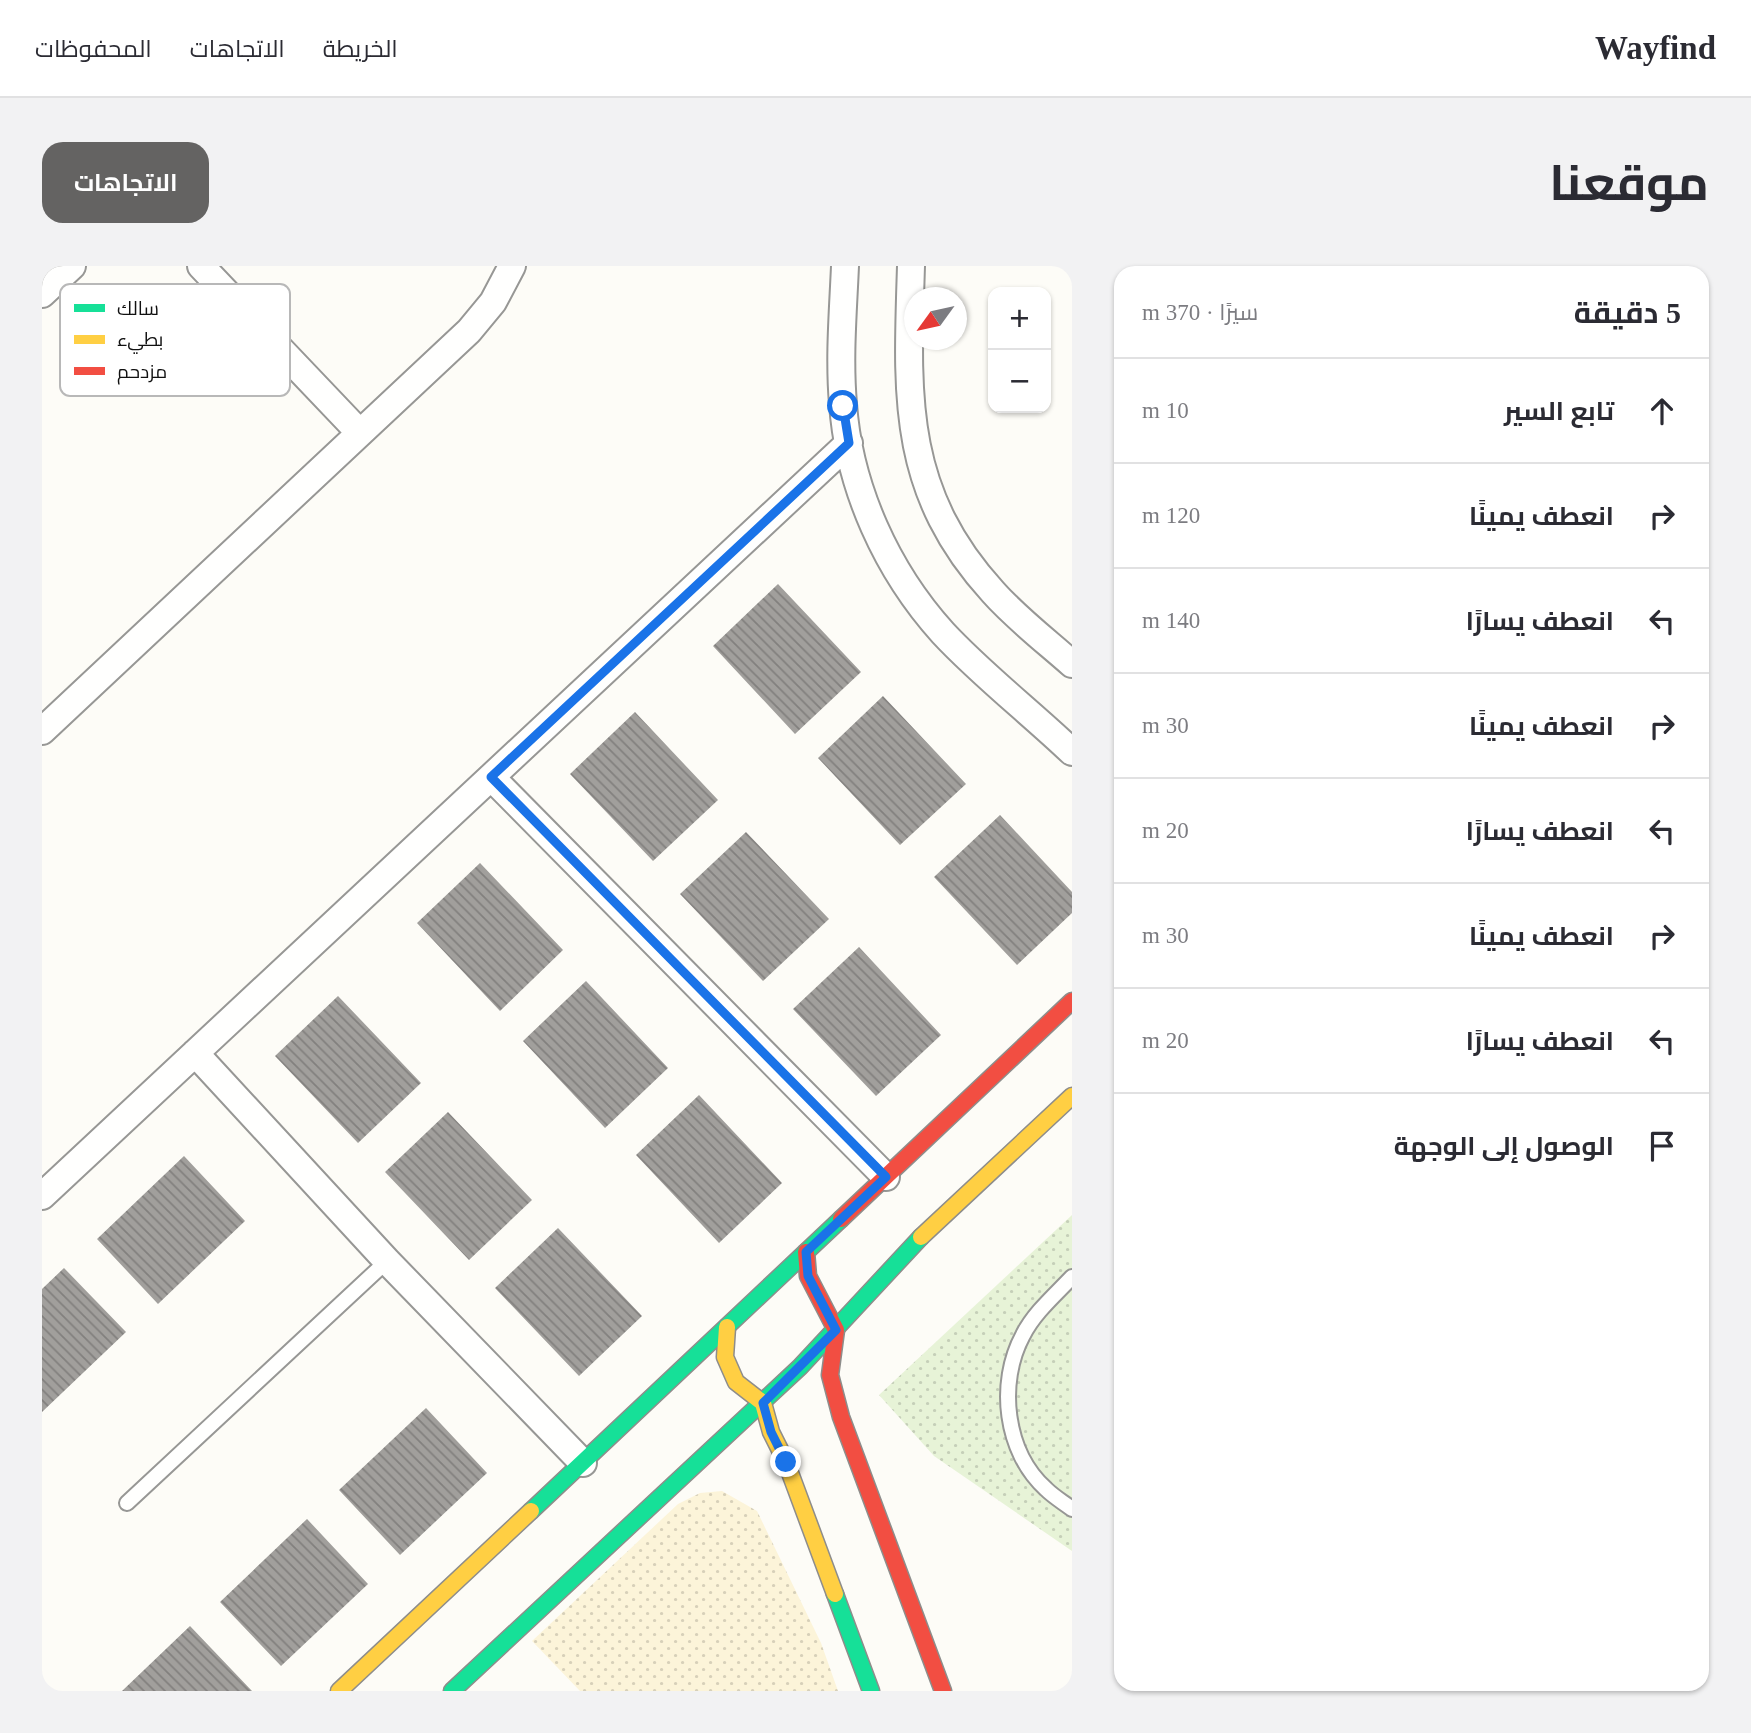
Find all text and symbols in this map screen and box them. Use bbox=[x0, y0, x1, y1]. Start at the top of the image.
text: Wayfind bbox=[1595, 30, 1716, 66]
text: المحفوظات bbox=[35, 36, 152, 62]
text: الاتجاهات bbox=[190, 36, 285, 62]
text: الخريطة bbox=[323, 36, 398, 62]
button: الاتجاهات bbox=[42, 142, 209, 223]
text: موقعنا bbox=[1549, 156, 1709, 211]
legend bbox=[60, 284, 290, 396]
north arrow bbox=[904, 287, 967, 350]
map controls bbox=[988, 287, 1051, 413]
button: + bbox=[988, 287, 1051, 350]
text: 5 دقيقة bbox=[1574, 296, 1681, 329]
text: سالك bbox=[117, 298, 159, 319]
text: سيرًا · 370 m bbox=[1142, 300, 1258, 325]
text: بطيء bbox=[117, 329, 163, 354]
button: − bbox=[988, 350, 1051, 413]
text: مزدحم bbox=[117, 361, 167, 385]
route start bbox=[827, 390, 858, 421]
icon: ahead bbox=[1643, 392, 1681, 430]
text: تابع السير bbox=[1504, 397, 1614, 426]
text: 10 m bbox=[1142, 398, 1189, 423]
icon: right bbox=[1643, 497, 1681, 535]
text: انعطف يمينًا bbox=[1469, 502, 1614, 531]
text: 120 m bbox=[1142, 503, 1200, 528]
icon: left bbox=[1643, 602, 1681, 640]
text: انعطف يسارًا bbox=[1466, 607, 1614, 636]
text: 140 m bbox=[1142, 608, 1200, 633]
icon: right bbox=[1643, 707, 1681, 745]
text: انعطف يمينًا bbox=[1469, 712, 1614, 741]
text: 30 m bbox=[1142, 713, 1189, 738]
icon: left bbox=[1643, 812, 1681, 850]
text: انعطف يسارًا bbox=[1466, 817, 1614, 846]
text: 20 m bbox=[1142, 818, 1189, 843]
icon: right bbox=[1643, 917, 1681, 955]
text: انعطف يمينًا bbox=[1469, 922, 1614, 951]
text: 30 m bbox=[1142, 923, 1189, 948]
icon: left bbox=[1643, 1022, 1681, 1060]
text: انعطف يسارًا bbox=[1466, 1027, 1614, 1056]
text: 20 m bbox=[1142, 1028, 1189, 1053]
icon: arrive bbox=[1643, 1127, 1681, 1165]
text: الوصول إلى الوجهة bbox=[1394, 1132, 1614, 1161]
route end bbox=[770, 1446, 801, 1477]

